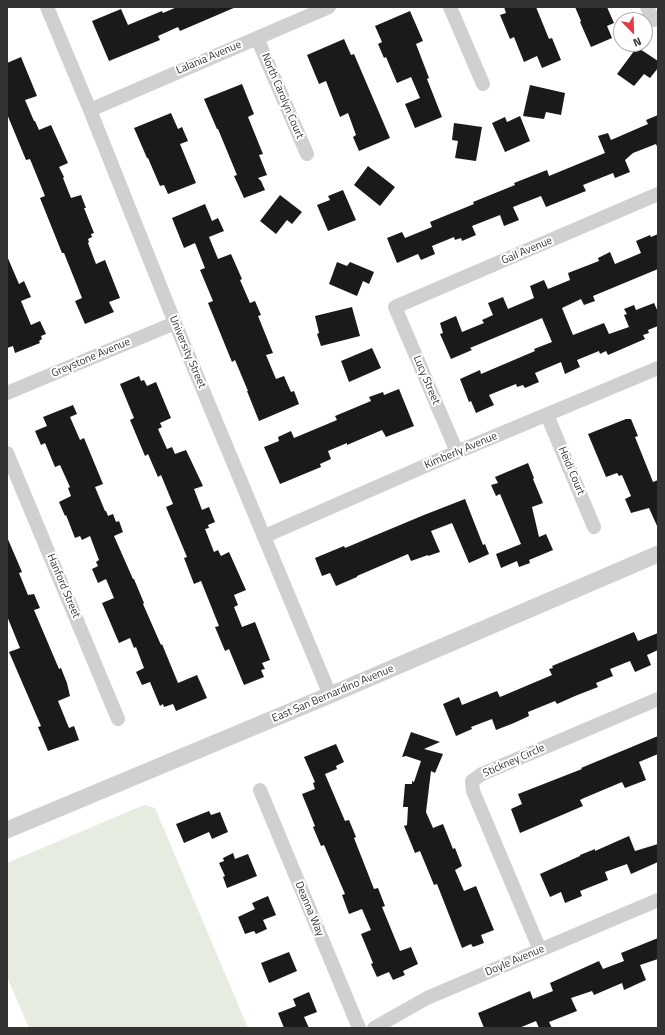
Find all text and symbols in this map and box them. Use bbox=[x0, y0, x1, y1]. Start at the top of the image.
north arrow bbox=[613, 12, 653, 52]
text: N bbox=[631, 33, 644, 51]
street label: Lalania Avenue bbox=[174, 38, 244, 78]
street label: North Carolyn Court bbox=[258, 51, 306, 141]
street label: Gail Avenue bbox=[500, 234, 554, 268]
street label: University Street bbox=[166, 314, 208, 390]
street label: Greystone Avenue bbox=[50, 335, 132, 381]
street label: Lucy Street bbox=[410, 354, 442, 406]
street label: Kimberly Avenue bbox=[423, 430, 499, 472]
street label: Heidi Court bbox=[555, 445, 587, 497]
street label: Hanford Street bbox=[44, 552, 82, 620]
street label: East San Bernardino Avenue bbox=[270, 662, 396, 726]
street label: Stickney Circle bbox=[481, 741, 547, 781]
street label: Deanna Way bbox=[292, 880, 326, 938]
street label: Doyle Avenue bbox=[483, 943, 547, 979]

